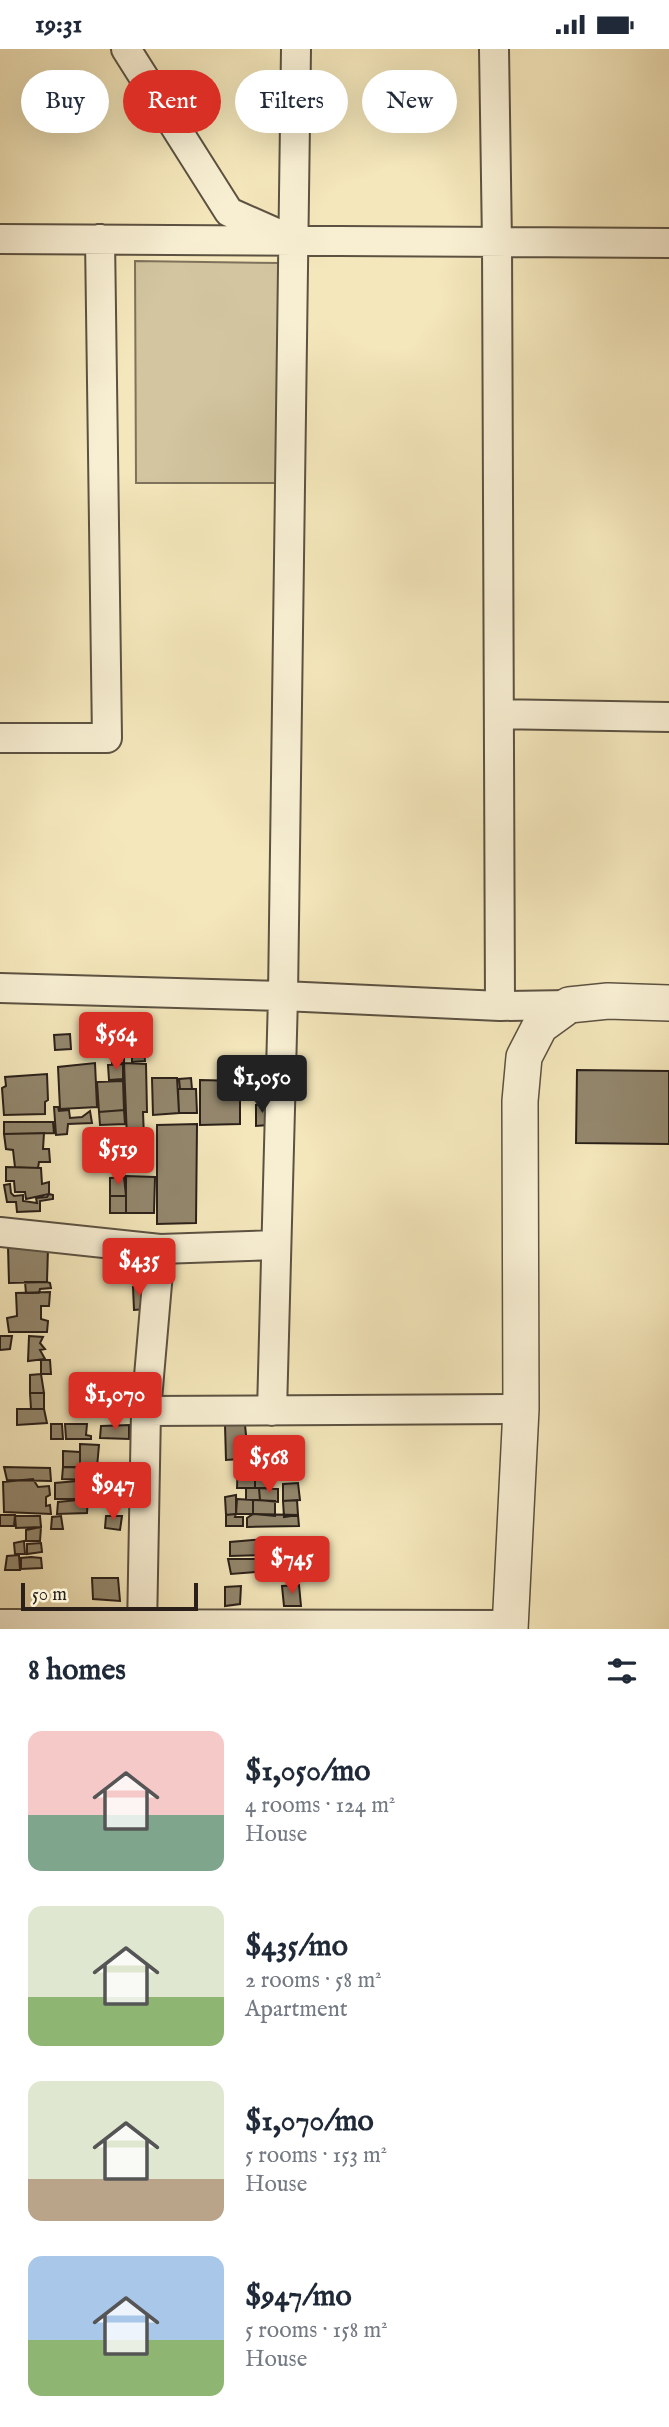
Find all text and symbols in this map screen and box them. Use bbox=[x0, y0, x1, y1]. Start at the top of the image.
text: 19:31 bbox=[35, 8, 82, 41]
chip: Buy bbox=[21, 70, 109, 133]
chip: Rent bbox=[123, 70, 221, 133]
chip: Filters bbox=[235, 70, 348, 133]
chip: New bbox=[362, 70, 457, 133]
pin: $564 bbox=[75, 1013, 157, 1072]
text: $564 bbox=[95, 1020, 137, 1049]
pin: $1,050 bbox=[205, 1055, 319, 1115]
text: $1,050 bbox=[233, 1063, 291, 1092]
pin: $519 bbox=[77, 1127, 159, 1187]
text: $519 bbox=[98, 1135, 138, 1164]
pin: $435 bbox=[98, 1239, 180, 1298]
text: $435 bbox=[119, 1246, 159, 1275]
pin: $1,070 bbox=[58, 1373, 172, 1432]
text: $1,070 bbox=[85, 1380, 145, 1409]
pin: $568 bbox=[228, 1435, 310, 1495]
text: $568 bbox=[249, 1443, 289, 1472]
pin: $947 bbox=[72, 1463, 154, 1522]
text: $947 bbox=[91, 1470, 135, 1499]
pin: $745 bbox=[251, 1537, 333, 1596]
text: $745 bbox=[271, 1544, 313, 1573]
scale bar bbox=[21, 1580, 198, 1612]
text: 50 m bbox=[32, 1583, 67, 1607]
text: 8 homes bbox=[28, 1652, 126, 1690]
icon: filters bbox=[603, 1652, 641, 1690]
text: $1,050/mo bbox=[245, 1753, 370, 1791]
icon: home bbox=[84, 1759, 168, 1843]
text: 4 rooms · 124 m² bbox=[245, 1791, 395, 1820]
text: House bbox=[245, 1820, 307, 1849]
text: $435/mo bbox=[245, 1928, 348, 1966]
icon: home bbox=[84, 1934, 168, 2018]
text: 2 rooms · 58 m² bbox=[245, 1966, 382, 1995]
text: Apartment bbox=[245, 1995, 348, 2024]
text: $1,070/mo bbox=[245, 2103, 374, 2141]
icon: home bbox=[84, 2109, 168, 2193]
text: 5 rooms · 153 m² bbox=[245, 2141, 387, 2170]
text: House bbox=[245, 2170, 307, 2199]
text: $947/mo bbox=[245, 2278, 352, 2316]
icon: home bbox=[84, 2284, 168, 2368]
text: 5 rooms · 158 m² bbox=[245, 2316, 388, 2345]
text: House bbox=[245, 2345, 307, 2374]

